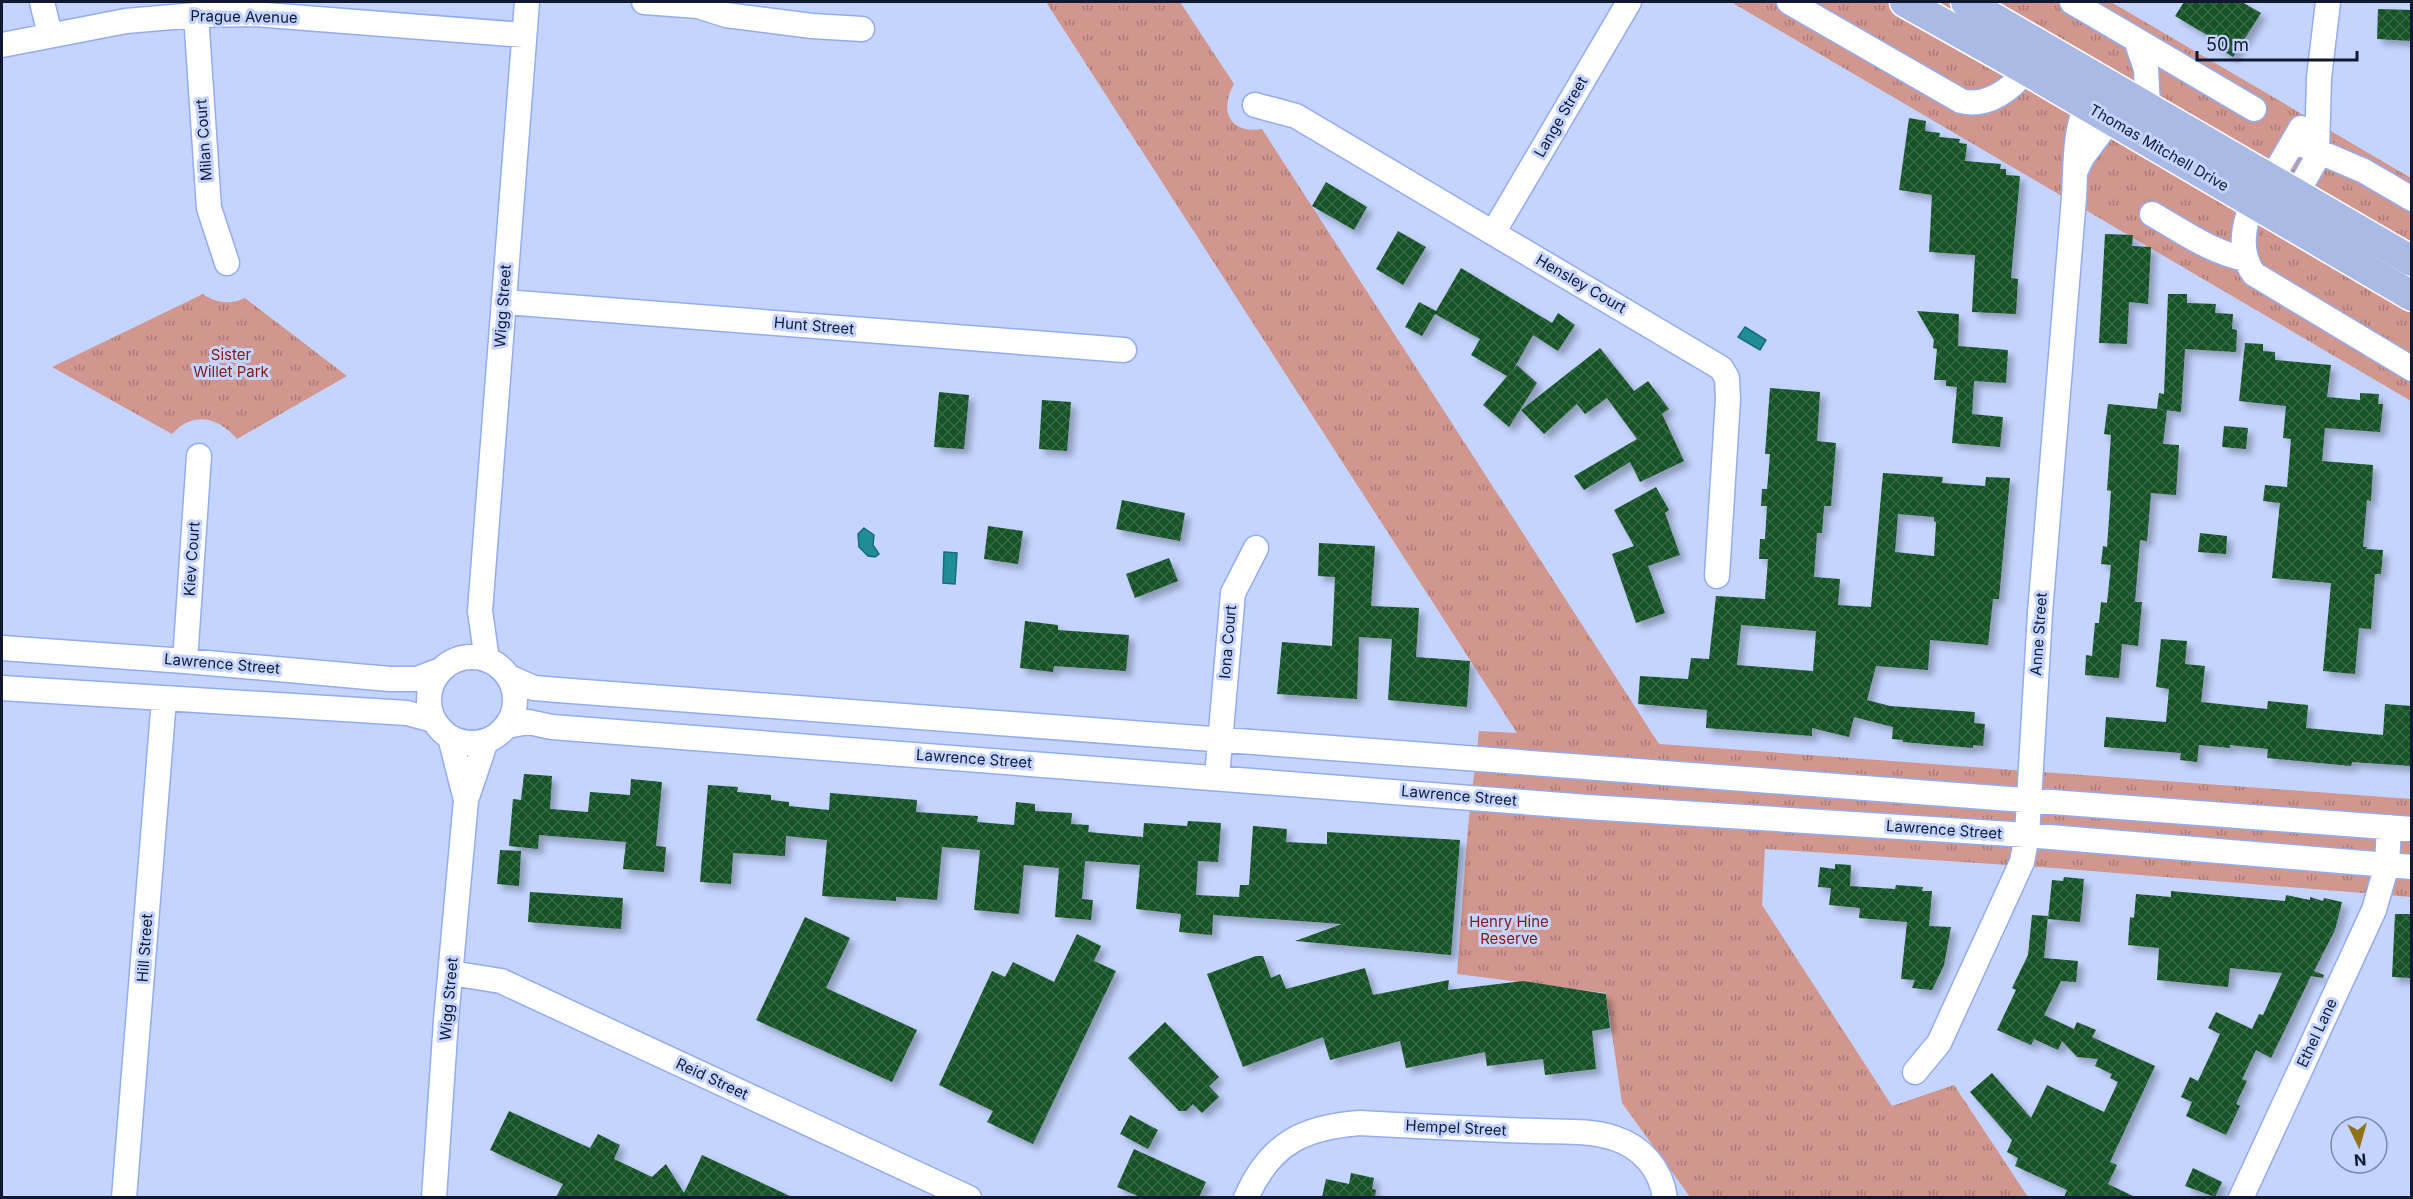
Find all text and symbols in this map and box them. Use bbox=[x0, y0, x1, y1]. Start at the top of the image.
street label: Prague Avenue bbox=[190, 6, 298, 27]
scale bar bbox=[2197, 24, 2358, 62]
text: 50 m bbox=[2206, 34, 2249, 55]
street label: Lange Street bbox=[1530, 73, 1591, 161]
street label: Milan Court bbox=[191, 98, 216, 182]
street label: Thomas Mitchell Drive bbox=[2086, 100, 2232, 195]
street label: Hensley Court bbox=[1533, 250, 1630, 317]
street label: Wigg Street bbox=[490, 264, 515, 348]
street label: Hunt Street bbox=[773, 313, 855, 338]
park label: Sister Willet Park bbox=[193, 345, 270, 381]
street label: Kiev Court bbox=[179, 521, 204, 597]
street label: Anne Street bbox=[2026, 592, 2051, 676]
street label: Iona Court bbox=[1215, 604, 1240, 680]
street label: Lawrence Street bbox=[163, 649, 281, 678]
street label: Lawrence Street bbox=[915, 745, 1033, 772]
street label: Lawrence Street bbox=[1400, 781, 1518, 810]
street label: Lawrence Street bbox=[1885, 816, 2003, 843]
park label: Henry Hine Reserve bbox=[1469, 912, 1549, 948]
street label: Hill Street bbox=[133, 913, 156, 983]
street label: Wigg Street bbox=[435, 957, 462, 1041]
street label: Ethel Lane bbox=[2292, 995, 2341, 1070]
street label: Reid Street bbox=[673, 1054, 751, 1104]
street label: Hempel Street bbox=[1405, 1115, 1507, 1140]
north arrow bbox=[2329, 1115, 2389, 1175]
text: N bbox=[2353, 1149, 2367, 1170]

